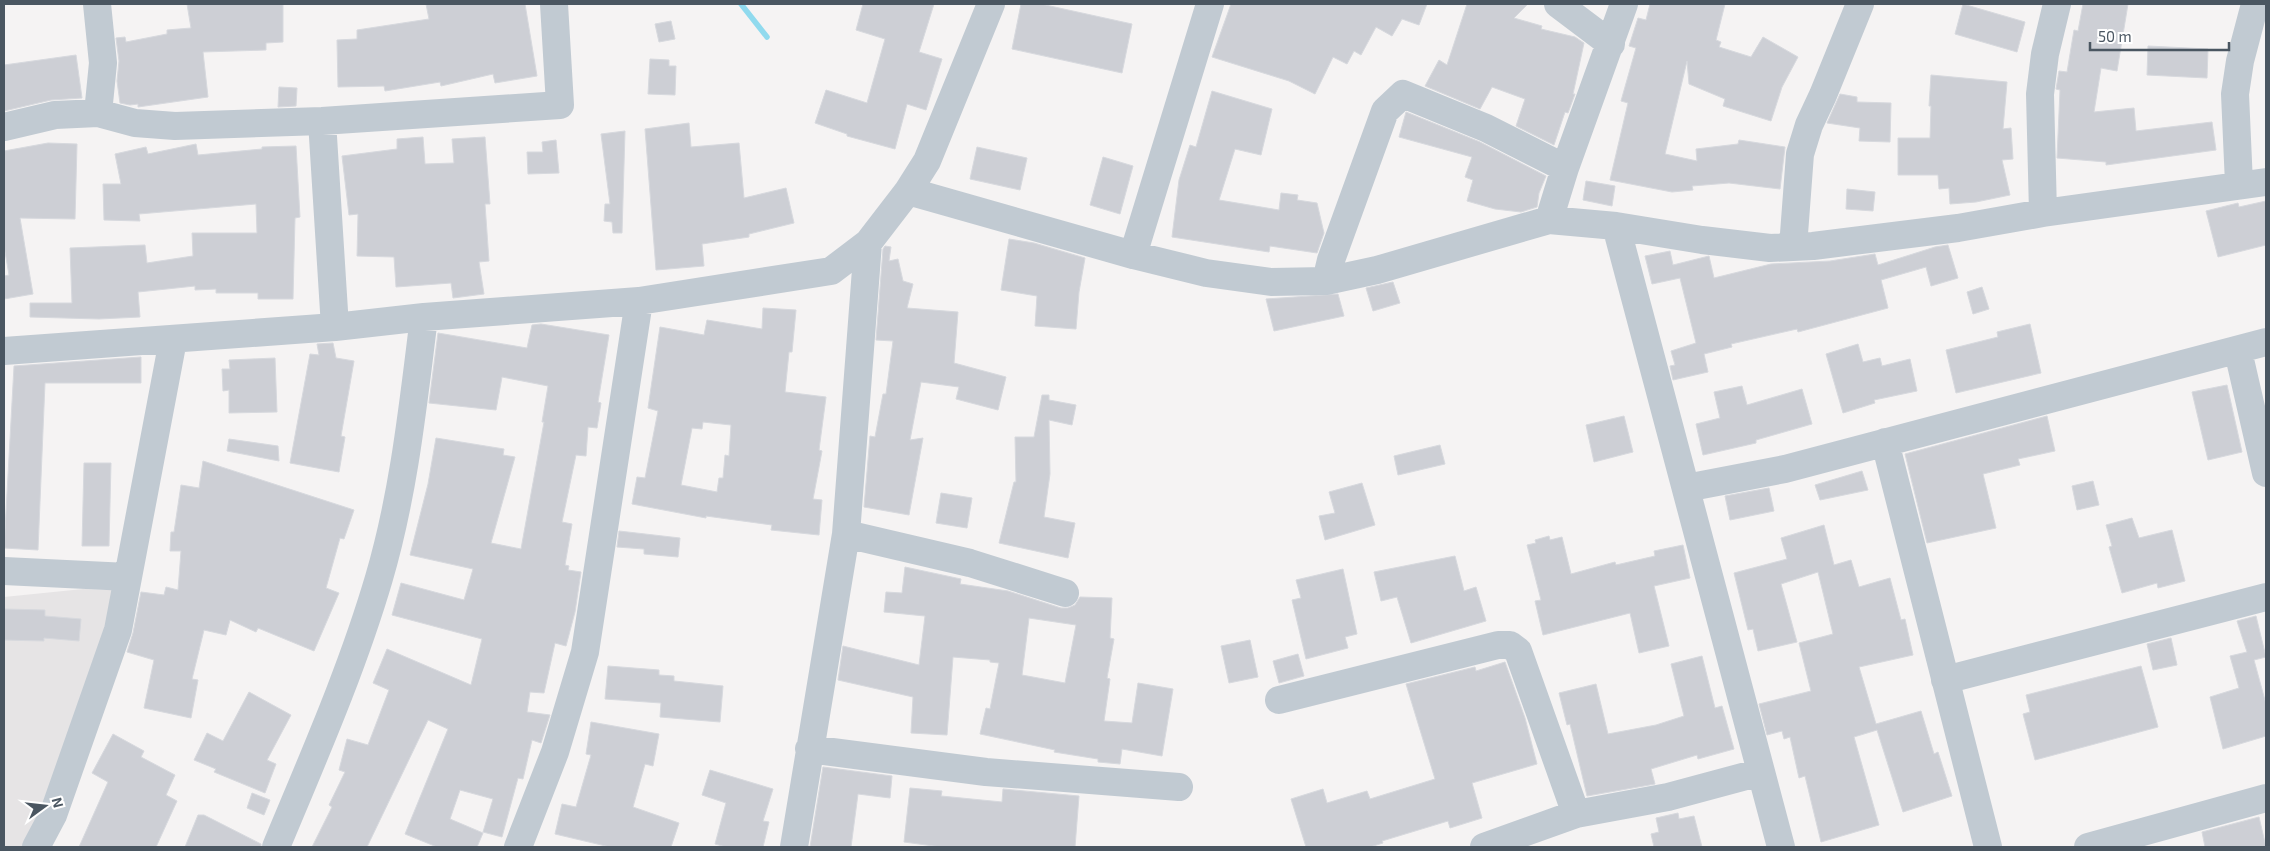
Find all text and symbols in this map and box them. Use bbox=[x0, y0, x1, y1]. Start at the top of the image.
scale bar bbox=[2090, 20, 2229, 52]
text: 50 m bbox=[2098, 27, 2132, 45]
north arrow bbox=[20, 781, 70, 831]
text: N bbox=[49, 795, 68, 810]

